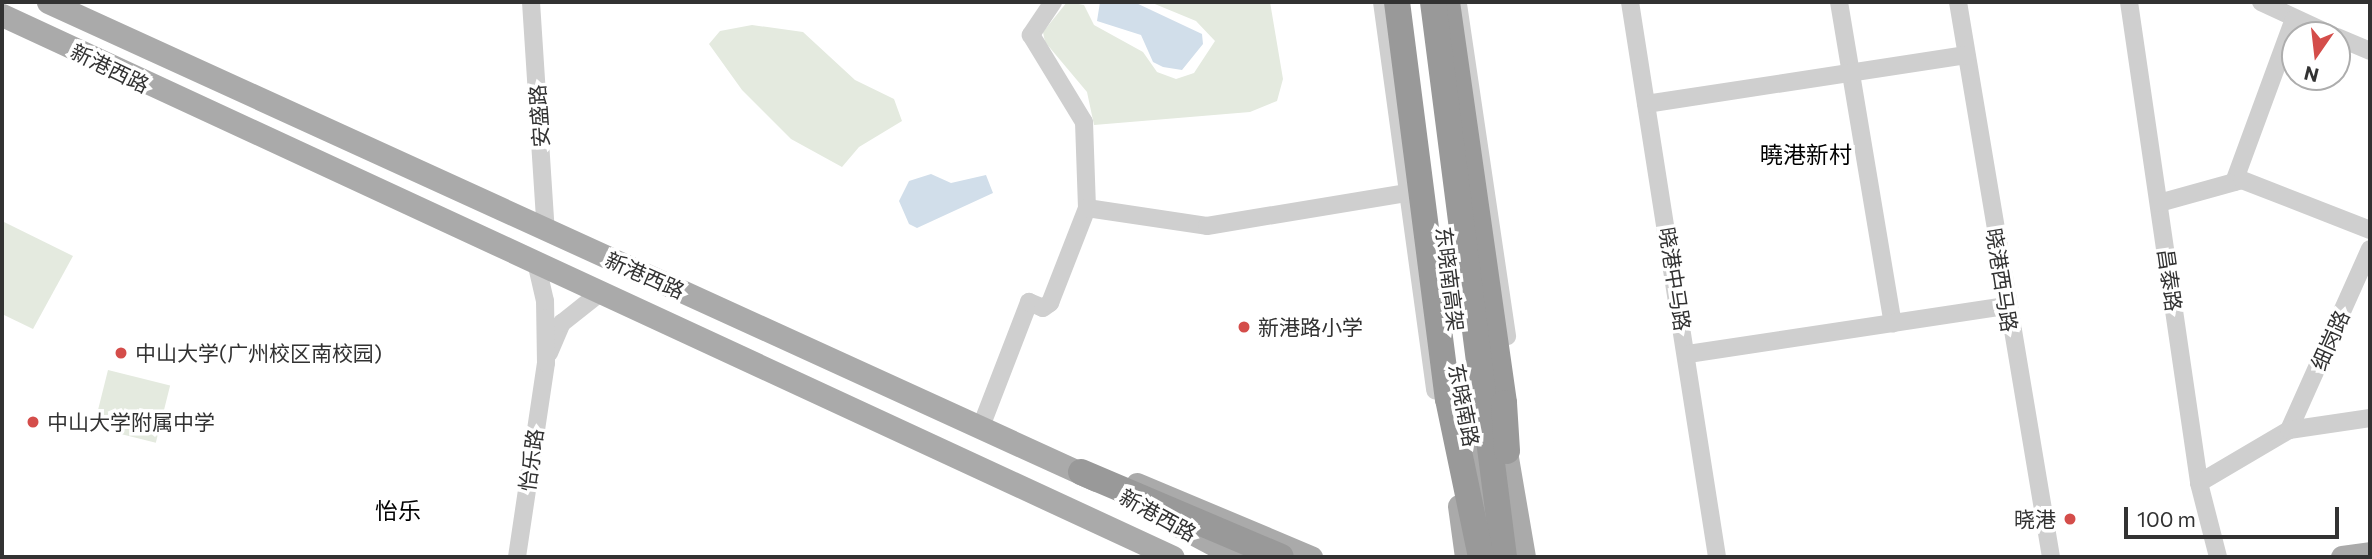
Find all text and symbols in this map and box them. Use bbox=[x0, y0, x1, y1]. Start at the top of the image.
north arrow bbox=[2281, 21, 2351, 91]
street label: 新港西路 bbox=[67, 38, 153, 98]
text: N bbox=[2302, 62, 2321, 88]
street label: 安盛路 bbox=[524, 84, 554, 148]
district label: 曉港新村 bbox=[1760, 140, 1852, 168]
street label: 东晓南高架 bbox=[1431, 225, 1469, 333]
street label: 晓港中马路 bbox=[1654, 225, 1696, 333]
street label: 晓港西马路 bbox=[1981, 226, 2023, 334]
street label: 新港西路 bbox=[602, 246, 688, 304]
street label: 昌泰路 bbox=[2153, 247, 2187, 313]
street label: 细岗路 bbox=[2306, 306, 2354, 374]
place label: 新港路小学 bbox=[1258, 314, 1363, 340]
marker: 新港路小学 bbox=[1236, 319, 1252, 335]
place label: 中山大学(广州校区南校园) bbox=[135, 340, 382, 366]
marker: 中山大学(广州校区南校园) bbox=[113, 345, 129, 361]
street label: 东晓南路 bbox=[1444, 361, 1484, 449]
place label: 中山大学附属中学 bbox=[47, 409, 215, 435]
marker: 中山大学附属中学 bbox=[25, 414, 41, 430]
street label: 怡乐路 bbox=[514, 427, 548, 493]
street label: 新港西路 bbox=[1115, 484, 1201, 546]
scale bar bbox=[2127, 492, 2342, 536]
district label: 怡乐 bbox=[375, 496, 421, 524]
place label: 晓港 bbox=[2014, 506, 2056, 532]
text: 100 m bbox=[2137, 506, 2196, 531]
marker: 晓港 bbox=[2062, 511, 2078, 527]

